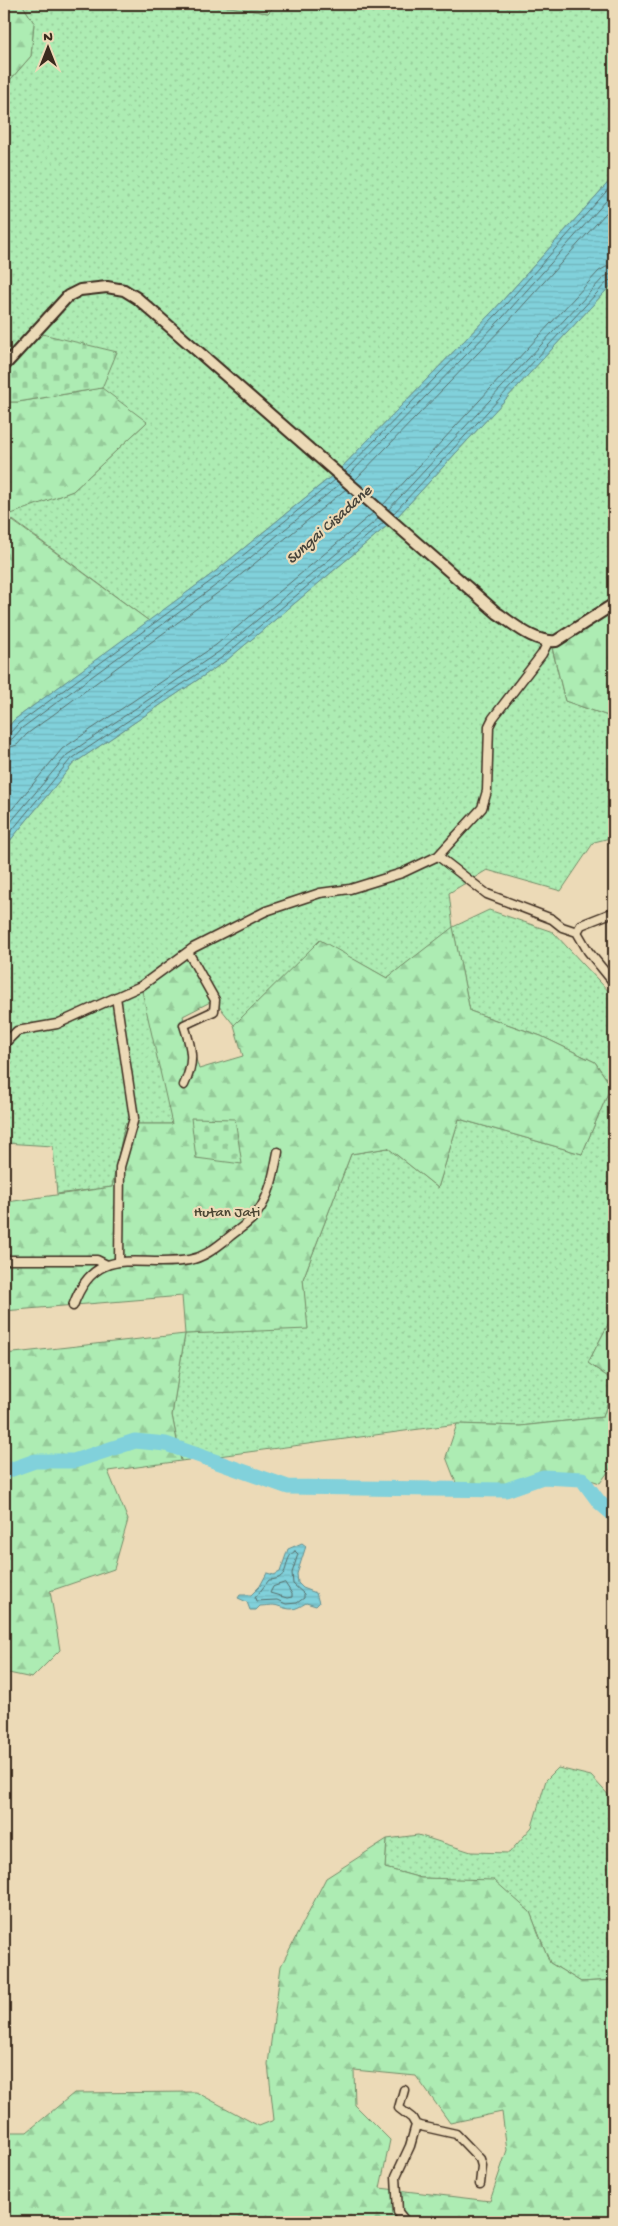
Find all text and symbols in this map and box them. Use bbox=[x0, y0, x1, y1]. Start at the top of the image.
north arrow bbox=[22, 22, 72, 72]
text: N bbox=[43, 29, 53, 46]
water label: Sungai Cisadane bbox=[283, 482, 377, 569]
park label: Hutan Jati bbox=[194, 1204, 260, 1222]

